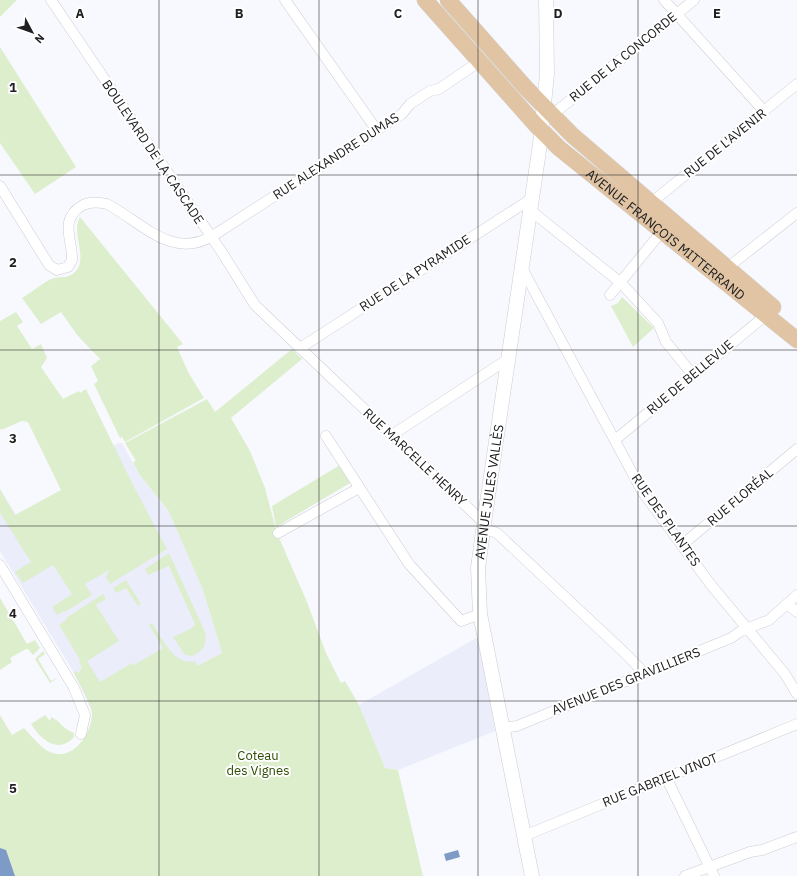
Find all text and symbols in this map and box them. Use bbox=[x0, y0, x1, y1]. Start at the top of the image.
text: A bbox=[76, 5, 85, 22]
text: B bbox=[235, 5, 244, 22]
text: C bbox=[394, 5, 403, 22]
text: D bbox=[553, 5, 563, 22]
text: E bbox=[713, 5, 721, 22]
street label: RUE DE LA CONCORDE bbox=[566, 8, 680, 106]
north arrow bbox=[12, 12, 52, 52]
text: N bbox=[32, 31, 47, 46]
street label: BOULEVARD DE LA CASCADE bbox=[98, 77, 208, 227]
text: 1 bbox=[9, 79, 17, 96]
street label: RUE DE L'AVENIR bbox=[680, 105, 770, 181]
street label: RUE ALEXANDRE DUMAS bbox=[270, 109, 402, 203]
street label: AVENUE FRANÇOIS MITTERRAND bbox=[583, 165, 749, 303]
street label: RUE DE LA PYRAMIDE bbox=[356, 231, 474, 315]
text: 2 bbox=[9, 254, 17, 271]
street label: RUE DE BELLEVUE bbox=[643, 336, 737, 418]
street label: RUE MARCELLE HENRY bbox=[360, 405, 471, 510]
street label: AVENUE JULES VALLÈS bbox=[471, 423, 507, 560]
text: 3 bbox=[9, 430, 17, 447]
street label: RUE FLORÉAL bbox=[704, 464, 777, 530]
street label: RUE DES PLANTES bbox=[628, 470, 704, 570]
text: 4 bbox=[9, 605, 17, 622]
street label: AVENUE DES GRAVILLIERS bbox=[549, 643, 703, 719]
park label: Coteau des Vignes bbox=[227, 747, 289, 779]
street label: RUE GABRIEL VINOT bbox=[600, 749, 721, 811]
text: 5 bbox=[9, 780, 17, 797]

